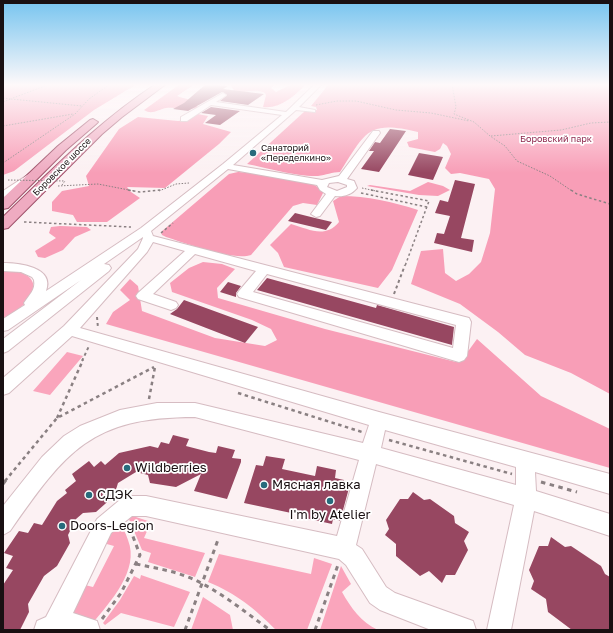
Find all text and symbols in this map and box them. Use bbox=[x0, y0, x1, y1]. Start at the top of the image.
park label: Боровский парк bbox=[520, 134, 592, 144]
street label: Боровское шоссе bbox=[31, 136, 93, 198]
place label: Санаторий «Переделкино» bbox=[261, 143, 331, 164]
marker: Санаторий «Переделкино» bbox=[248, 148, 258, 158]
place label: Wildberries bbox=[135, 460, 207, 476]
marker: Wildberries bbox=[122, 463, 132, 473]
place label: Мясная лавка bbox=[272, 477, 361, 493]
marker: Мясная лавка bbox=[259, 480, 269, 490]
place label: СДЭК bbox=[97, 487, 133, 503]
marker: СДЭК bbox=[84, 490, 94, 500]
marker: I'm by Atelier bbox=[325, 496, 335, 506]
place label: I'm by Atelier bbox=[289, 507, 371, 523]
place label: Doors-Legion bbox=[70, 518, 154, 534]
marker: Doors-Legion bbox=[57, 521, 67, 531]

